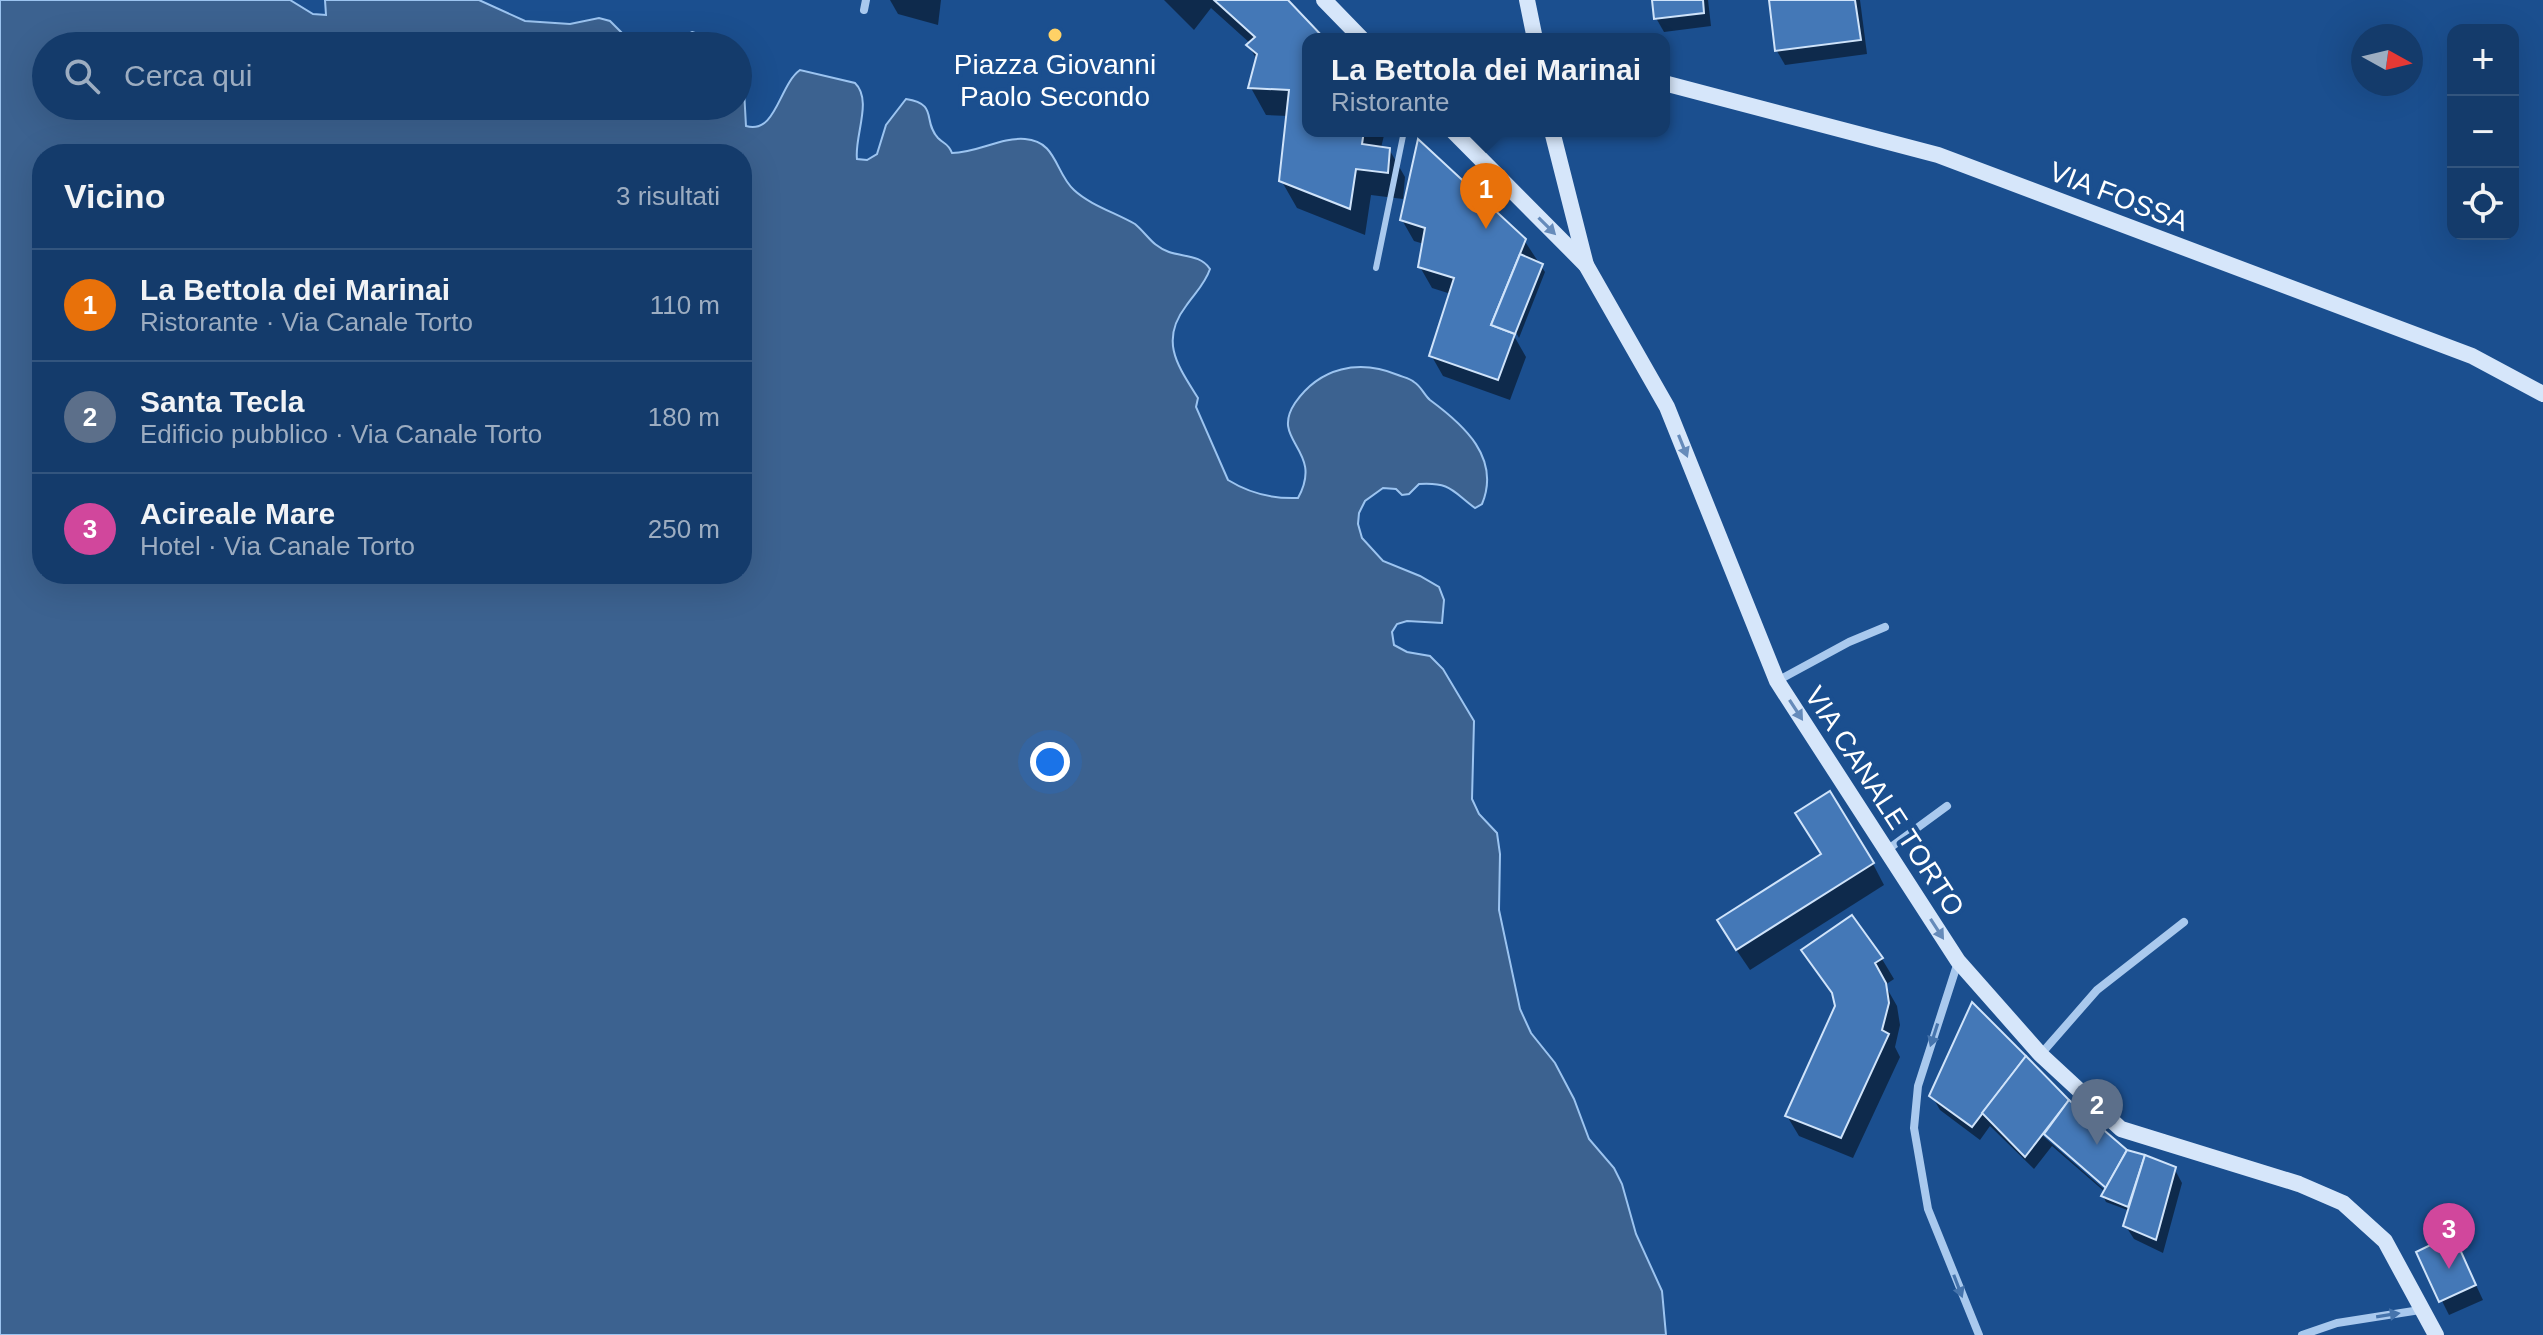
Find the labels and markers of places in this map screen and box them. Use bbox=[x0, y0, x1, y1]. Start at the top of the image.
marker: Piazza Giovanni Paolo Secondo bbox=[1046, 26, 1064, 44]
place label: Piazza Giovanni Paolo Secondo bbox=[954, 49, 1156, 112]
pin: 1 bbox=[1460, 163, 1512, 229]
pin: 2 bbox=[2071, 1079, 2123, 1145]
pin: 3 bbox=[2423, 1203, 2475, 1269]

